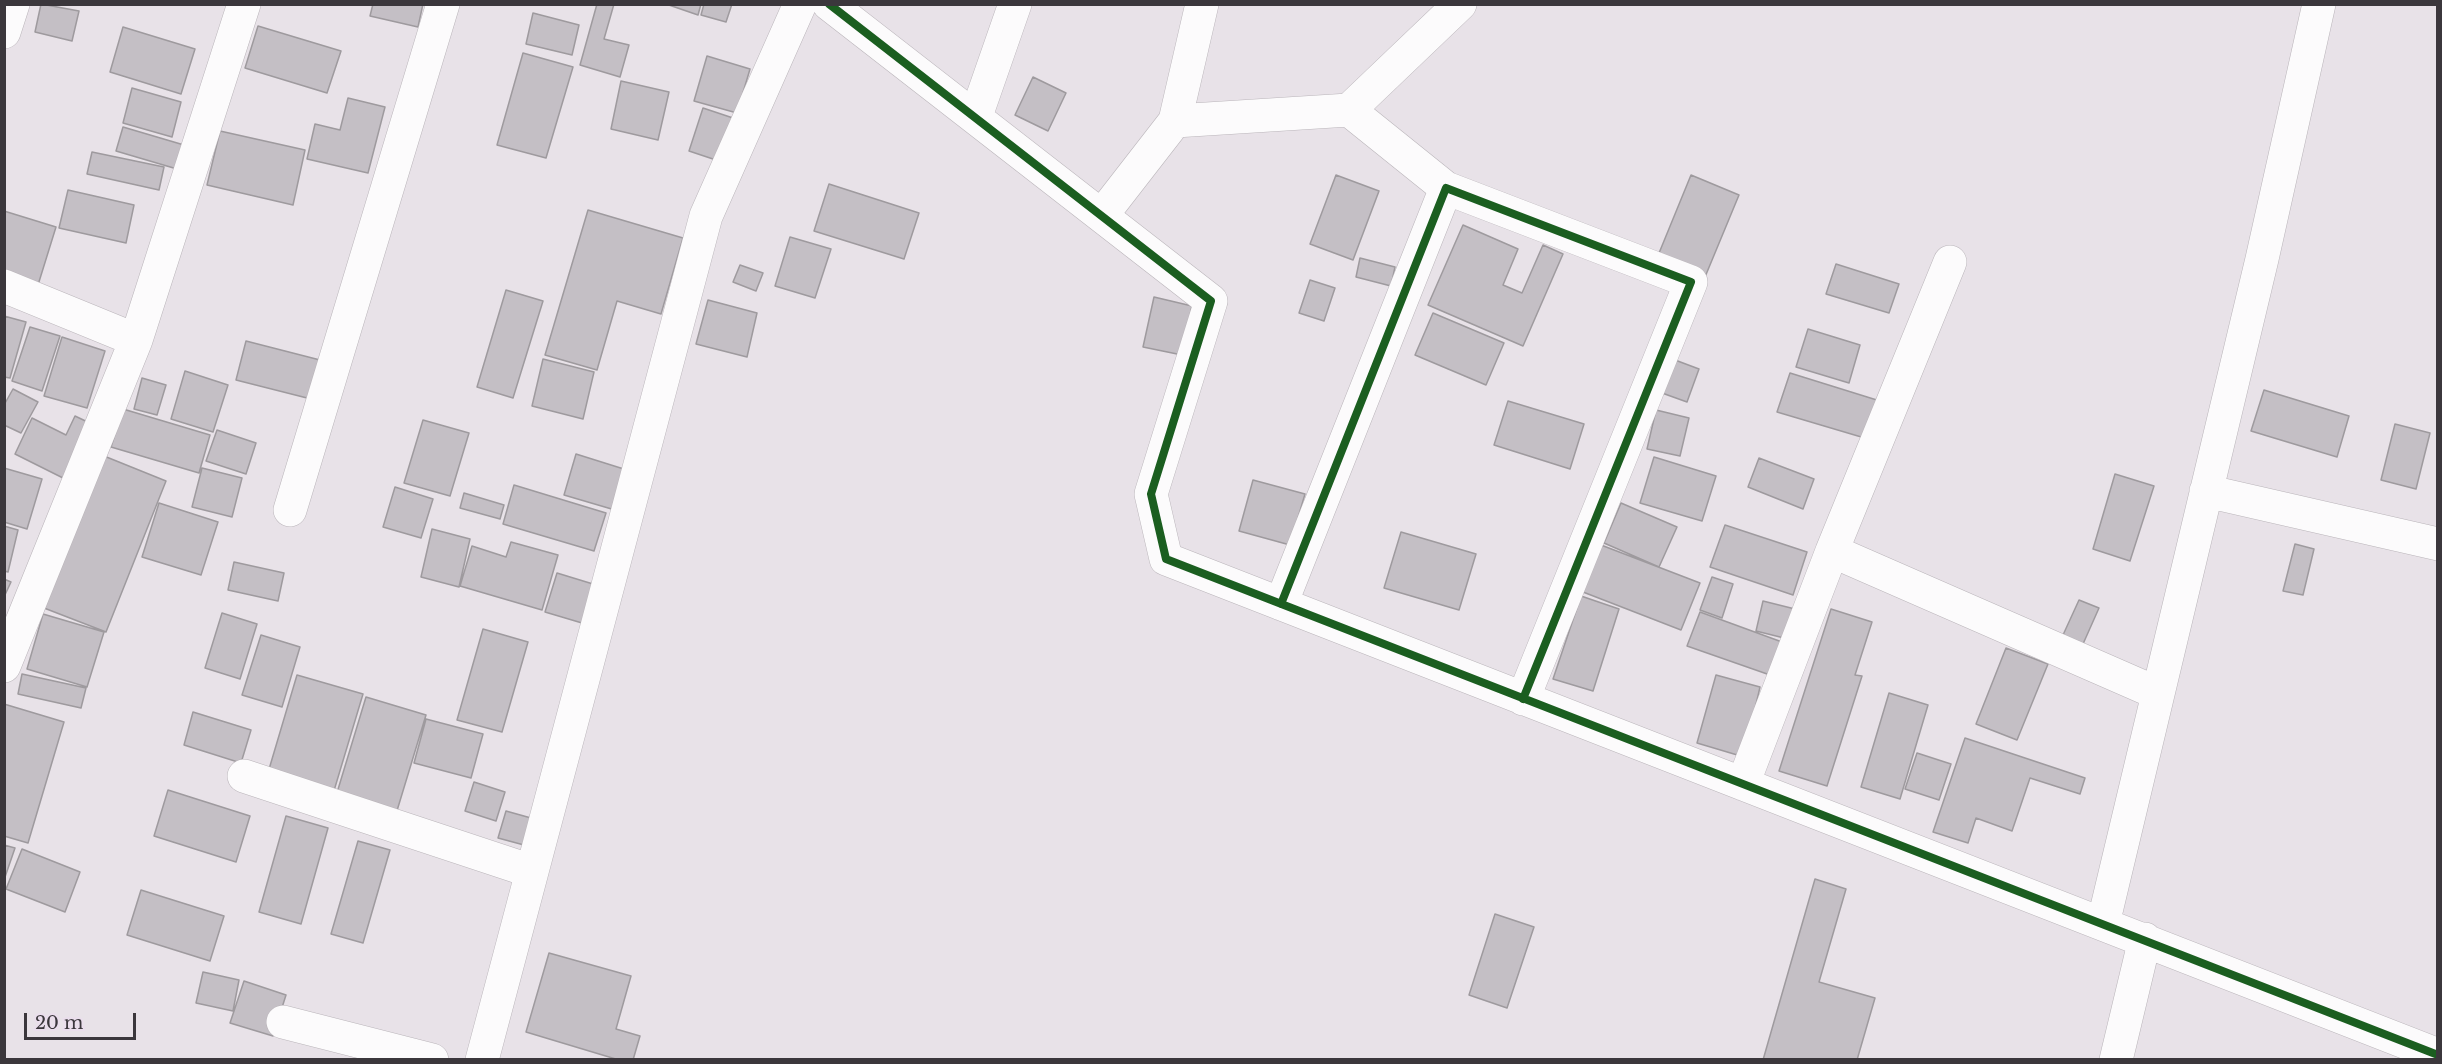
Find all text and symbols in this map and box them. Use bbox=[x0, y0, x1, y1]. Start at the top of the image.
scale bar bbox=[27, 1001, 140, 1039]
text: 20 m bbox=[35, 1012, 83, 1034]

